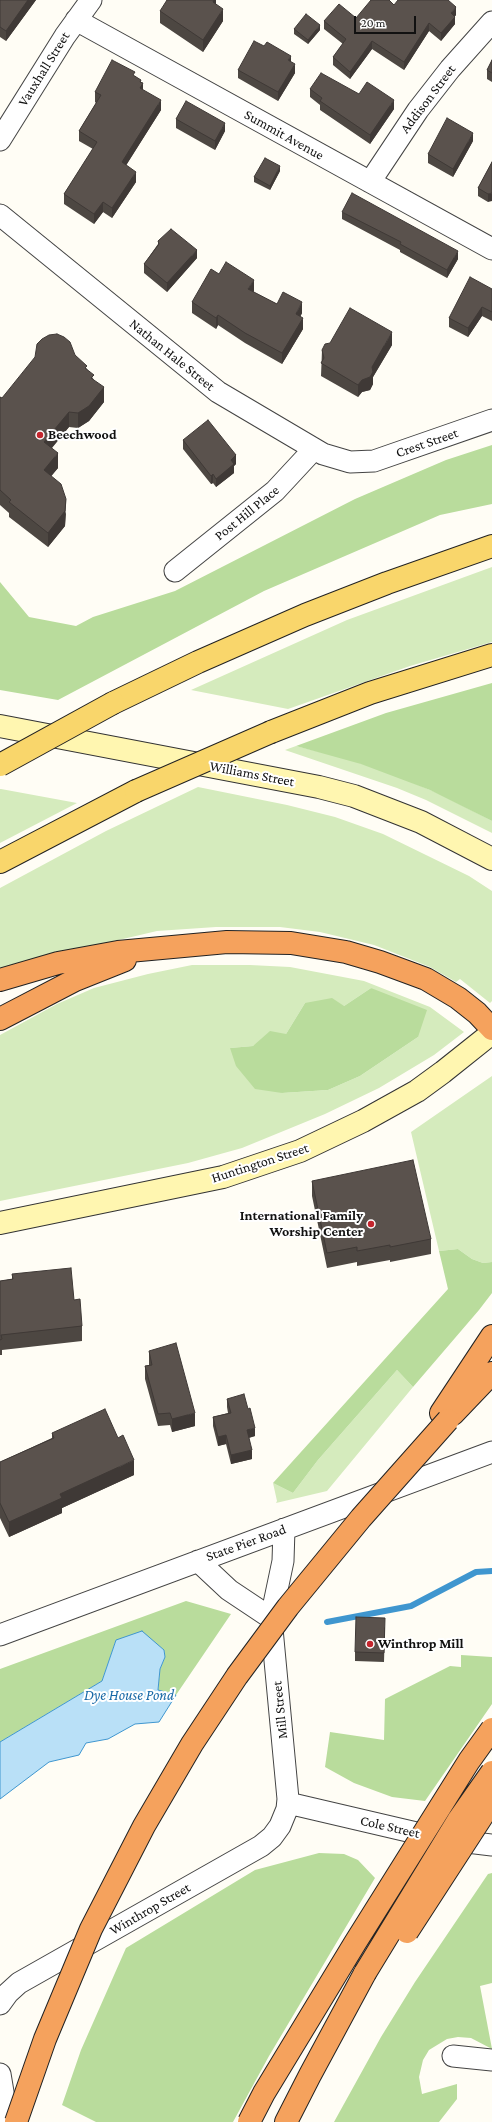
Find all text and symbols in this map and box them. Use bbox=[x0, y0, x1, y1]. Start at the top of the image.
scale bar bbox=[356, 8, 418, 34]
text: 20 m bbox=[361, 16, 385, 30]
street label: Vauxhall Street bbox=[14, 29, 74, 109]
street label: Addison Street bbox=[397, 61, 459, 137]
street label: Summit Avenue bbox=[241, 106, 327, 164]
street label: Nathan Hale Street bbox=[126, 315, 218, 395]
street label: Crest Street bbox=[394, 425, 460, 461]
place label: Beechwood bbox=[48, 427, 117, 443]
marker: Beechwood bbox=[35, 430, 45, 440]
street label: Post Hill Place bbox=[211, 482, 283, 544]
street label: Williams Street bbox=[208, 758, 296, 790]
street label: Huntington Street bbox=[209, 1139, 311, 1187]
place label: International Family Worship Center bbox=[240, 1208, 363, 1240]
marker: International Family Worship Center bbox=[366, 1219, 376, 1229]
street label: State Pier Road bbox=[204, 1521, 288, 1565]
place label: Winthrop Mill bbox=[378, 1636, 464, 1652]
marker: Winthrop Mill bbox=[365, 1639, 375, 1649]
street label: Mill Street bbox=[269, 1680, 291, 1740]
water label: Dye House Pond bbox=[84, 1686, 174, 1704]
street label: Cole Street bbox=[359, 1812, 421, 1842]
street label: Winthrop Street bbox=[107, 1879, 193, 1939]

